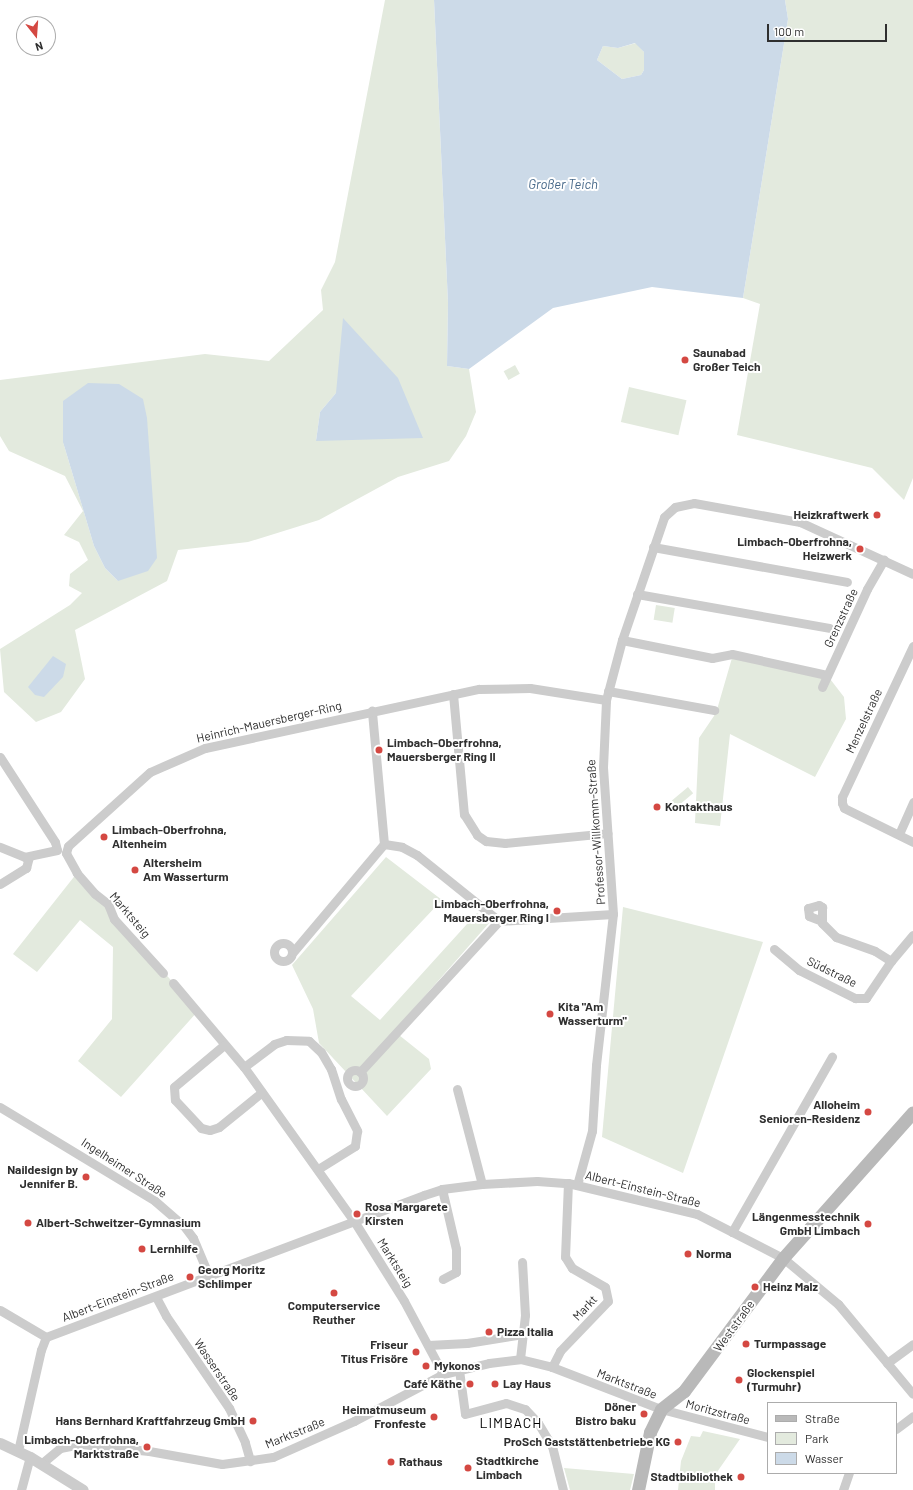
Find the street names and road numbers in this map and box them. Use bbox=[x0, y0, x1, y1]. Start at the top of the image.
street label: Grenzstraße bbox=[821, 586, 861, 650]
street label: Menzelstraße bbox=[843, 686, 885, 756]
street label: Heinrich-Mauersberger-Ring bbox=[195, 698, 343, 746]
street label: Professor-Willkomm-Straße bbox=[584, 759, 608, 905]
street label: Marktsteig bbox=[107, 889, 153, 941]
street label: Südstraße bbox=[805, 954, 859, 990]
street label: Ingelheimer Straße bbox=[79, 1135, 169, 1201]
street label: Albert-Einstein-Straße bbox=[584, 1168, 702, 1210]
street label: Marktsteig bbox=[374, 1236, 416, 1290]
street label: Albert-Einstein-Straße bbox=[60, 1269, 176, 1325]
street label: Markt bbox=[570, 1292, 600, 1324]
street label: Weststraße bbox=[711, 1297, 757, 1355]
street label: Wasserstraße bbox=[191, 1336, 243, 1404]
street label: Marktstraße bbox=[595, 1366, 659, 1402]
street label: Moritzstraße bbox=[684, 1397, 752, 1427]
street label: Marktstraße bbox=[263, 1414, 327, 1452]

